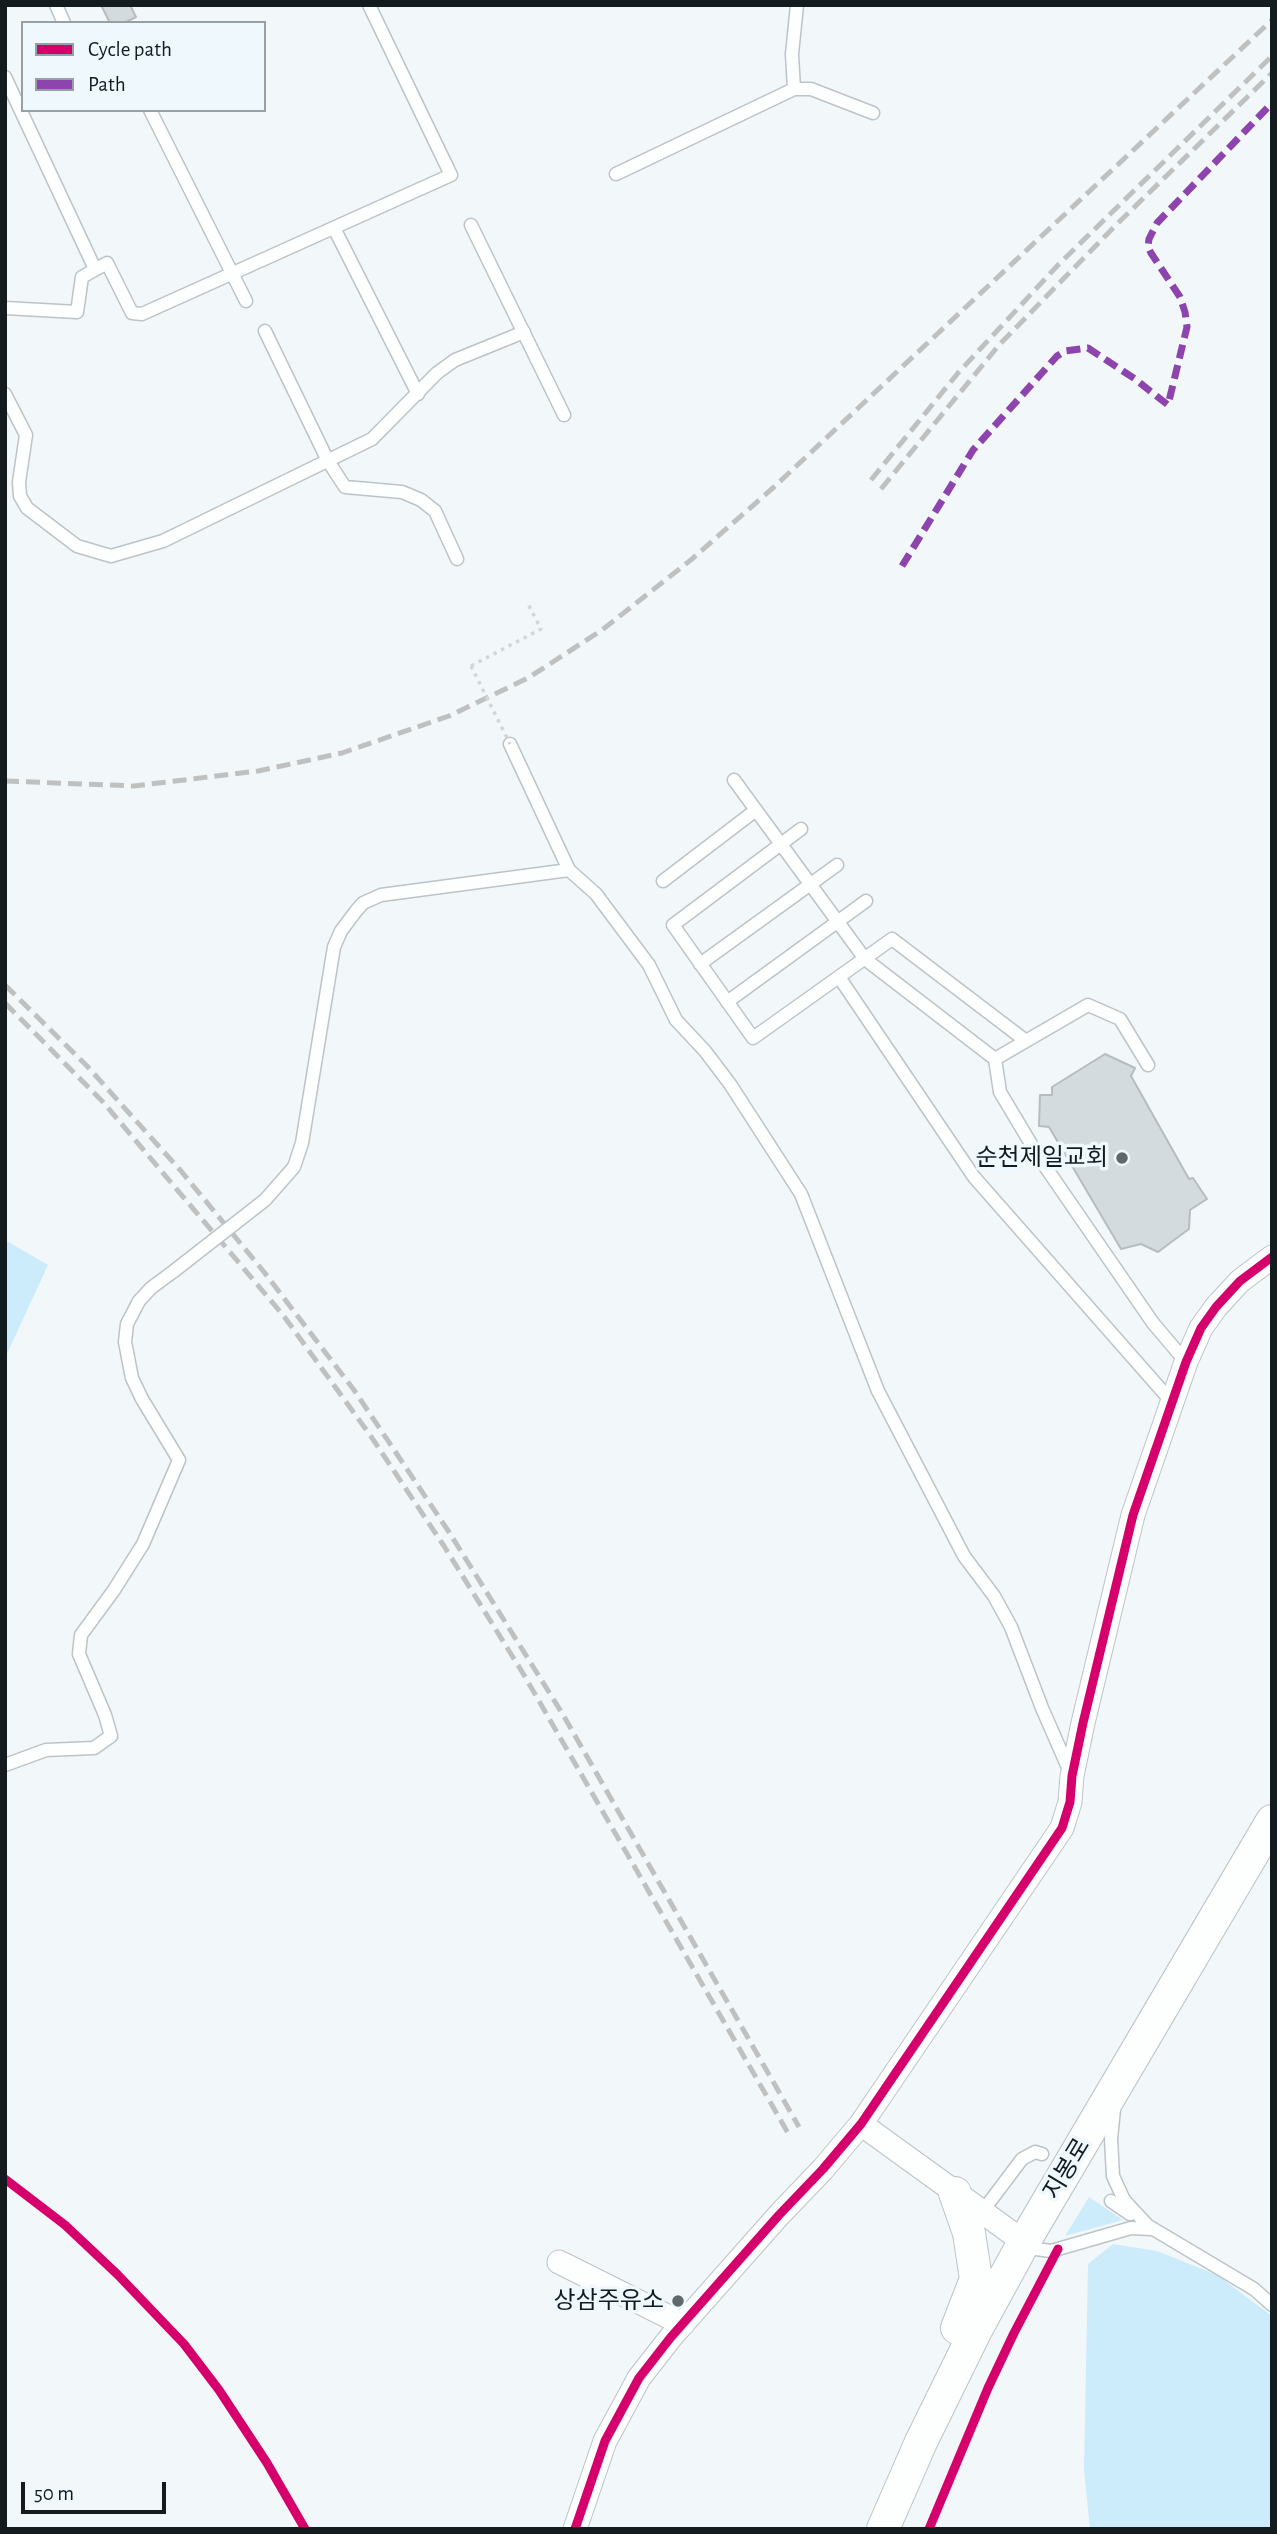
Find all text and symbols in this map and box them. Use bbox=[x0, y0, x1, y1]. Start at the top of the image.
legend bbox=[21, 21, 266, 112]
text: Cycle path bbox=[88, 39, 172, 60]
text: Path bbox=[88, 74, 126, 95]
place label: 순천제일교회 bbox=[976, 1144, 1108, 1172]
marker: 순천제일교회 bbox=[1114, 1150, 1130, 1166]
street label: 지봉로 bbox=[1038, 2133, 1096, 2205]
place label: 상삼주유소 bbox=[554, 2287, 664, 2315]
marker: 상삼주유소 bbox=[670, 2293, 686, 2309]
scale bar bbox=[24, 2468, 170, 2512]
text: 50 m bbox=[34, 2483, 74, 2504]

